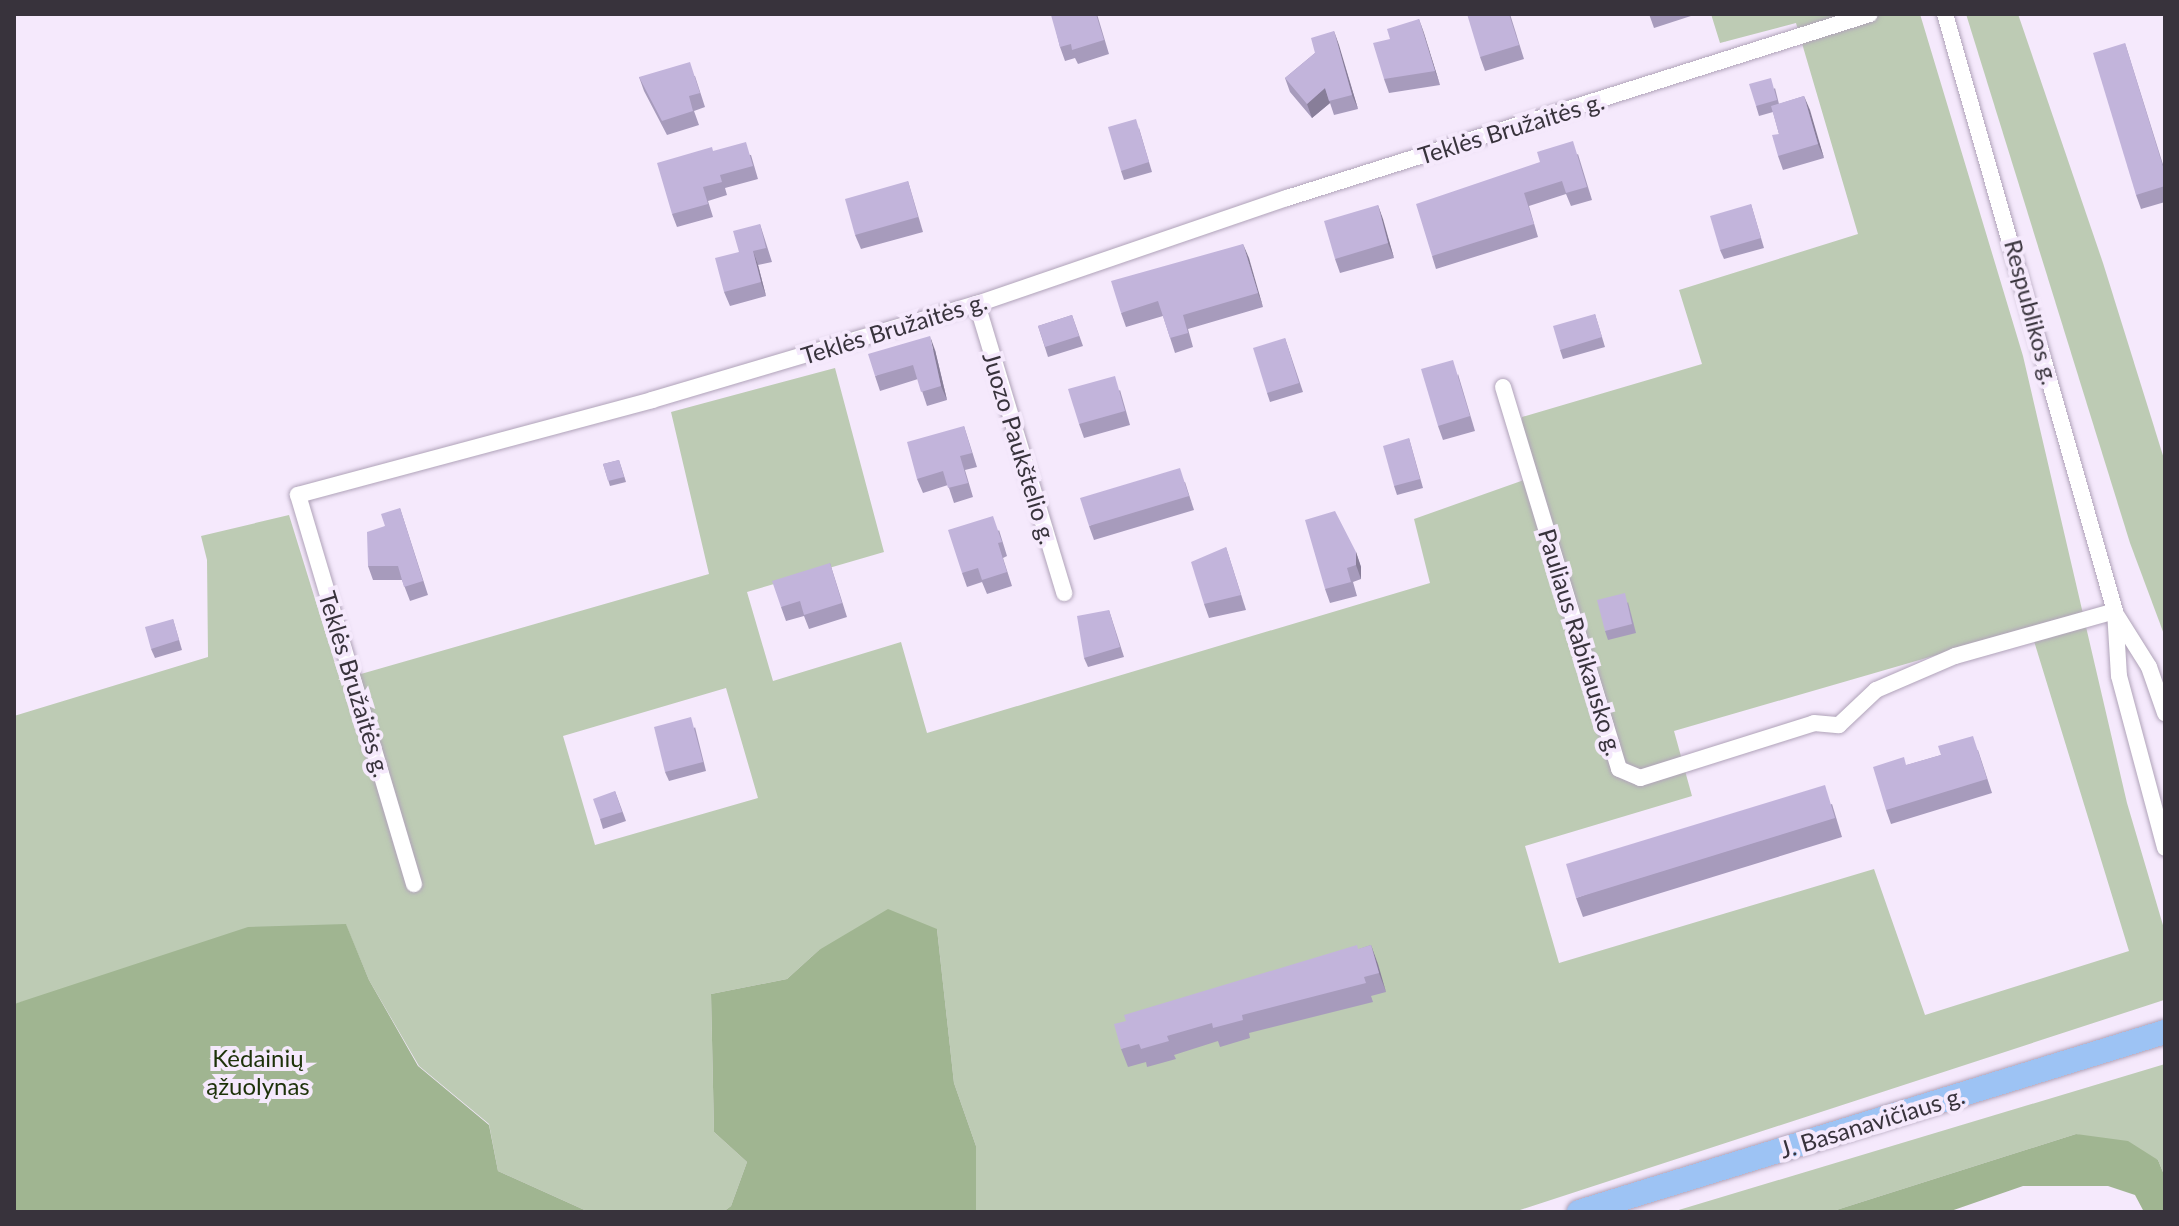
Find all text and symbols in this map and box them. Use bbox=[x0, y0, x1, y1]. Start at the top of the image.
street label: Teklės Bružaitės g. bbox=[1415, 86, 1607, 170]
street label: Respublikos g. bbox=[1999, 236, 2065, 388]
street label: Teklės Bružaitės g. bbox=[798, 286, 990, 370]
street label: Juozo Paukštelio g. bbox=[977, 348, 1063, 548]
street label: Pauliaus Rabikausko g. bbox=[1533, 525, 1629, 759]
street label: Teklės Bružaitės g. bbox=[313, 588, 397, 780]
park label: Kėdainių ąžuolynas bbox=[206, 1044, 310, 1100]
street label: J. Basanavičiaus g. bbox=[1776, 1080, 1968, 1164]

